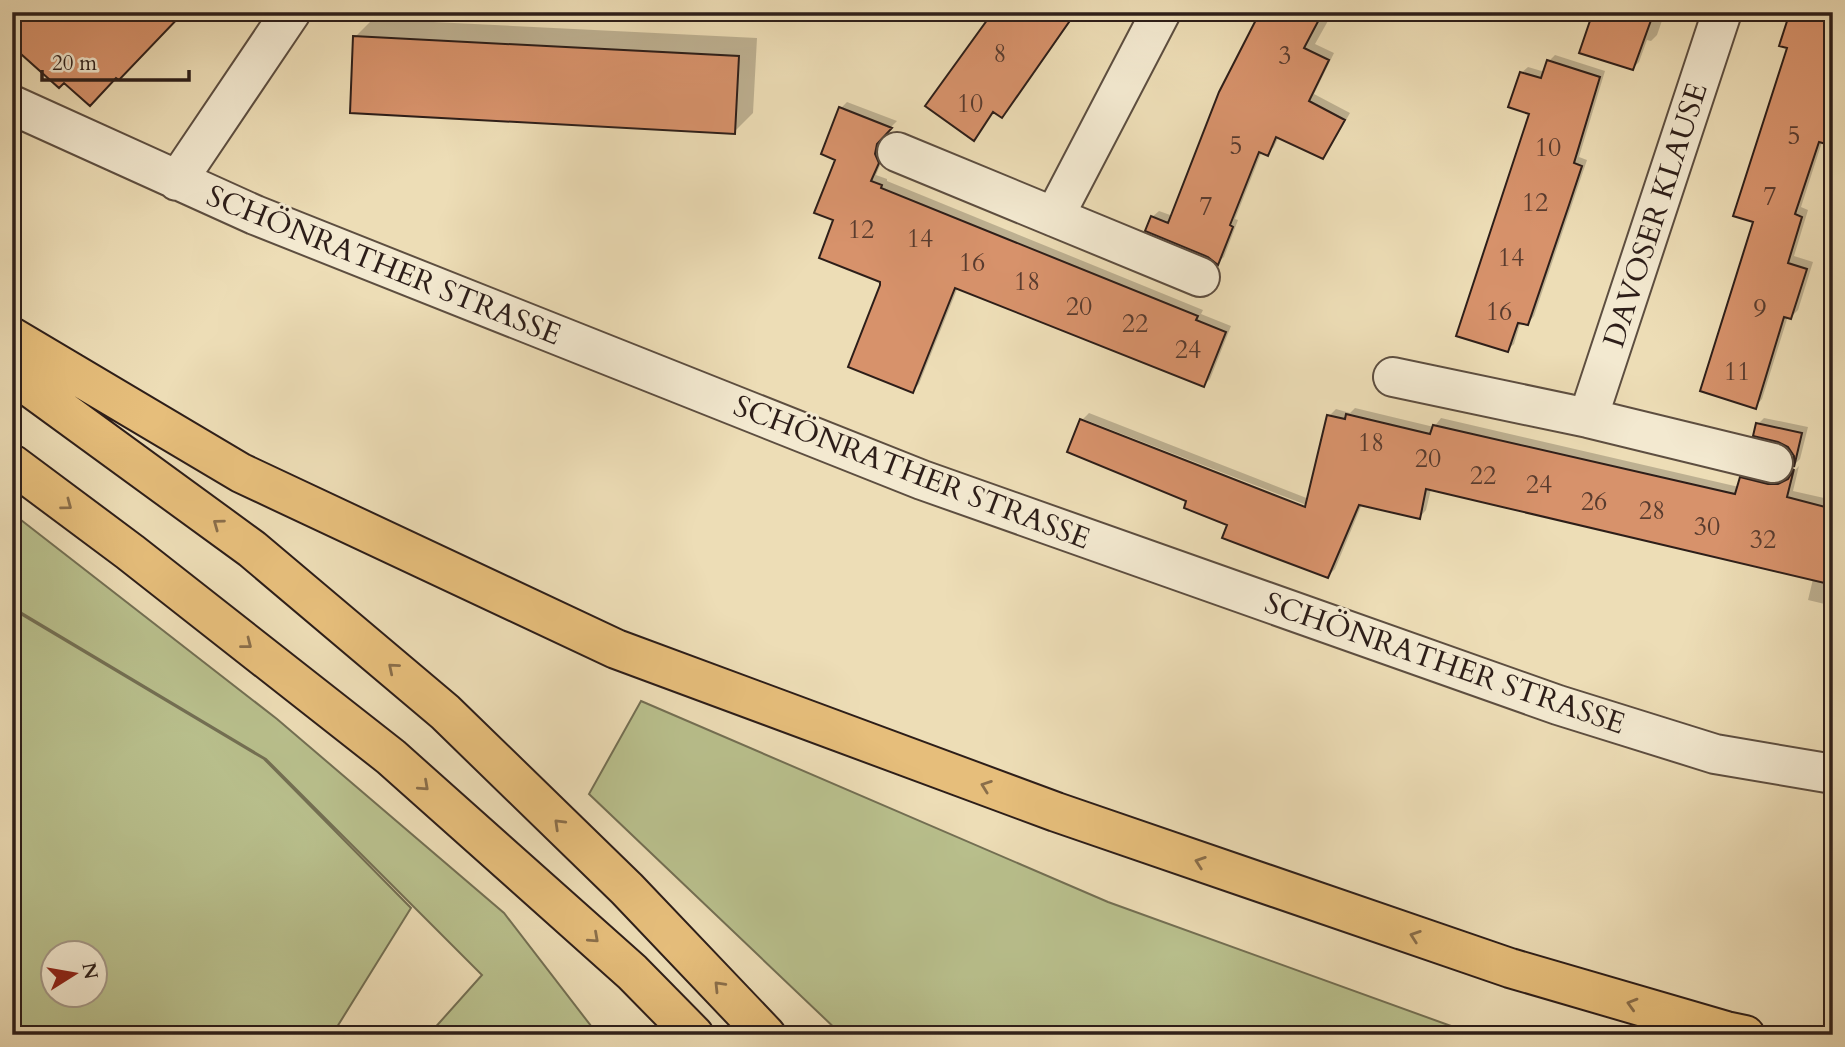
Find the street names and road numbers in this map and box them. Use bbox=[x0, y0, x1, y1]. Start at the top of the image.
street label: DAVOSER KLAUSE bbox=[1593, 78, 1718, 353]
street label: SCHÖNRATHER STRASSE bbox=[200, 175, 567, 355]
street label: SCHÖNRATHER STRASSE bbox=[728, 385, 1096, 559]
street label: SCHÖNRATHER STRASSE bbox=[1259, 582, 1631, 745]

